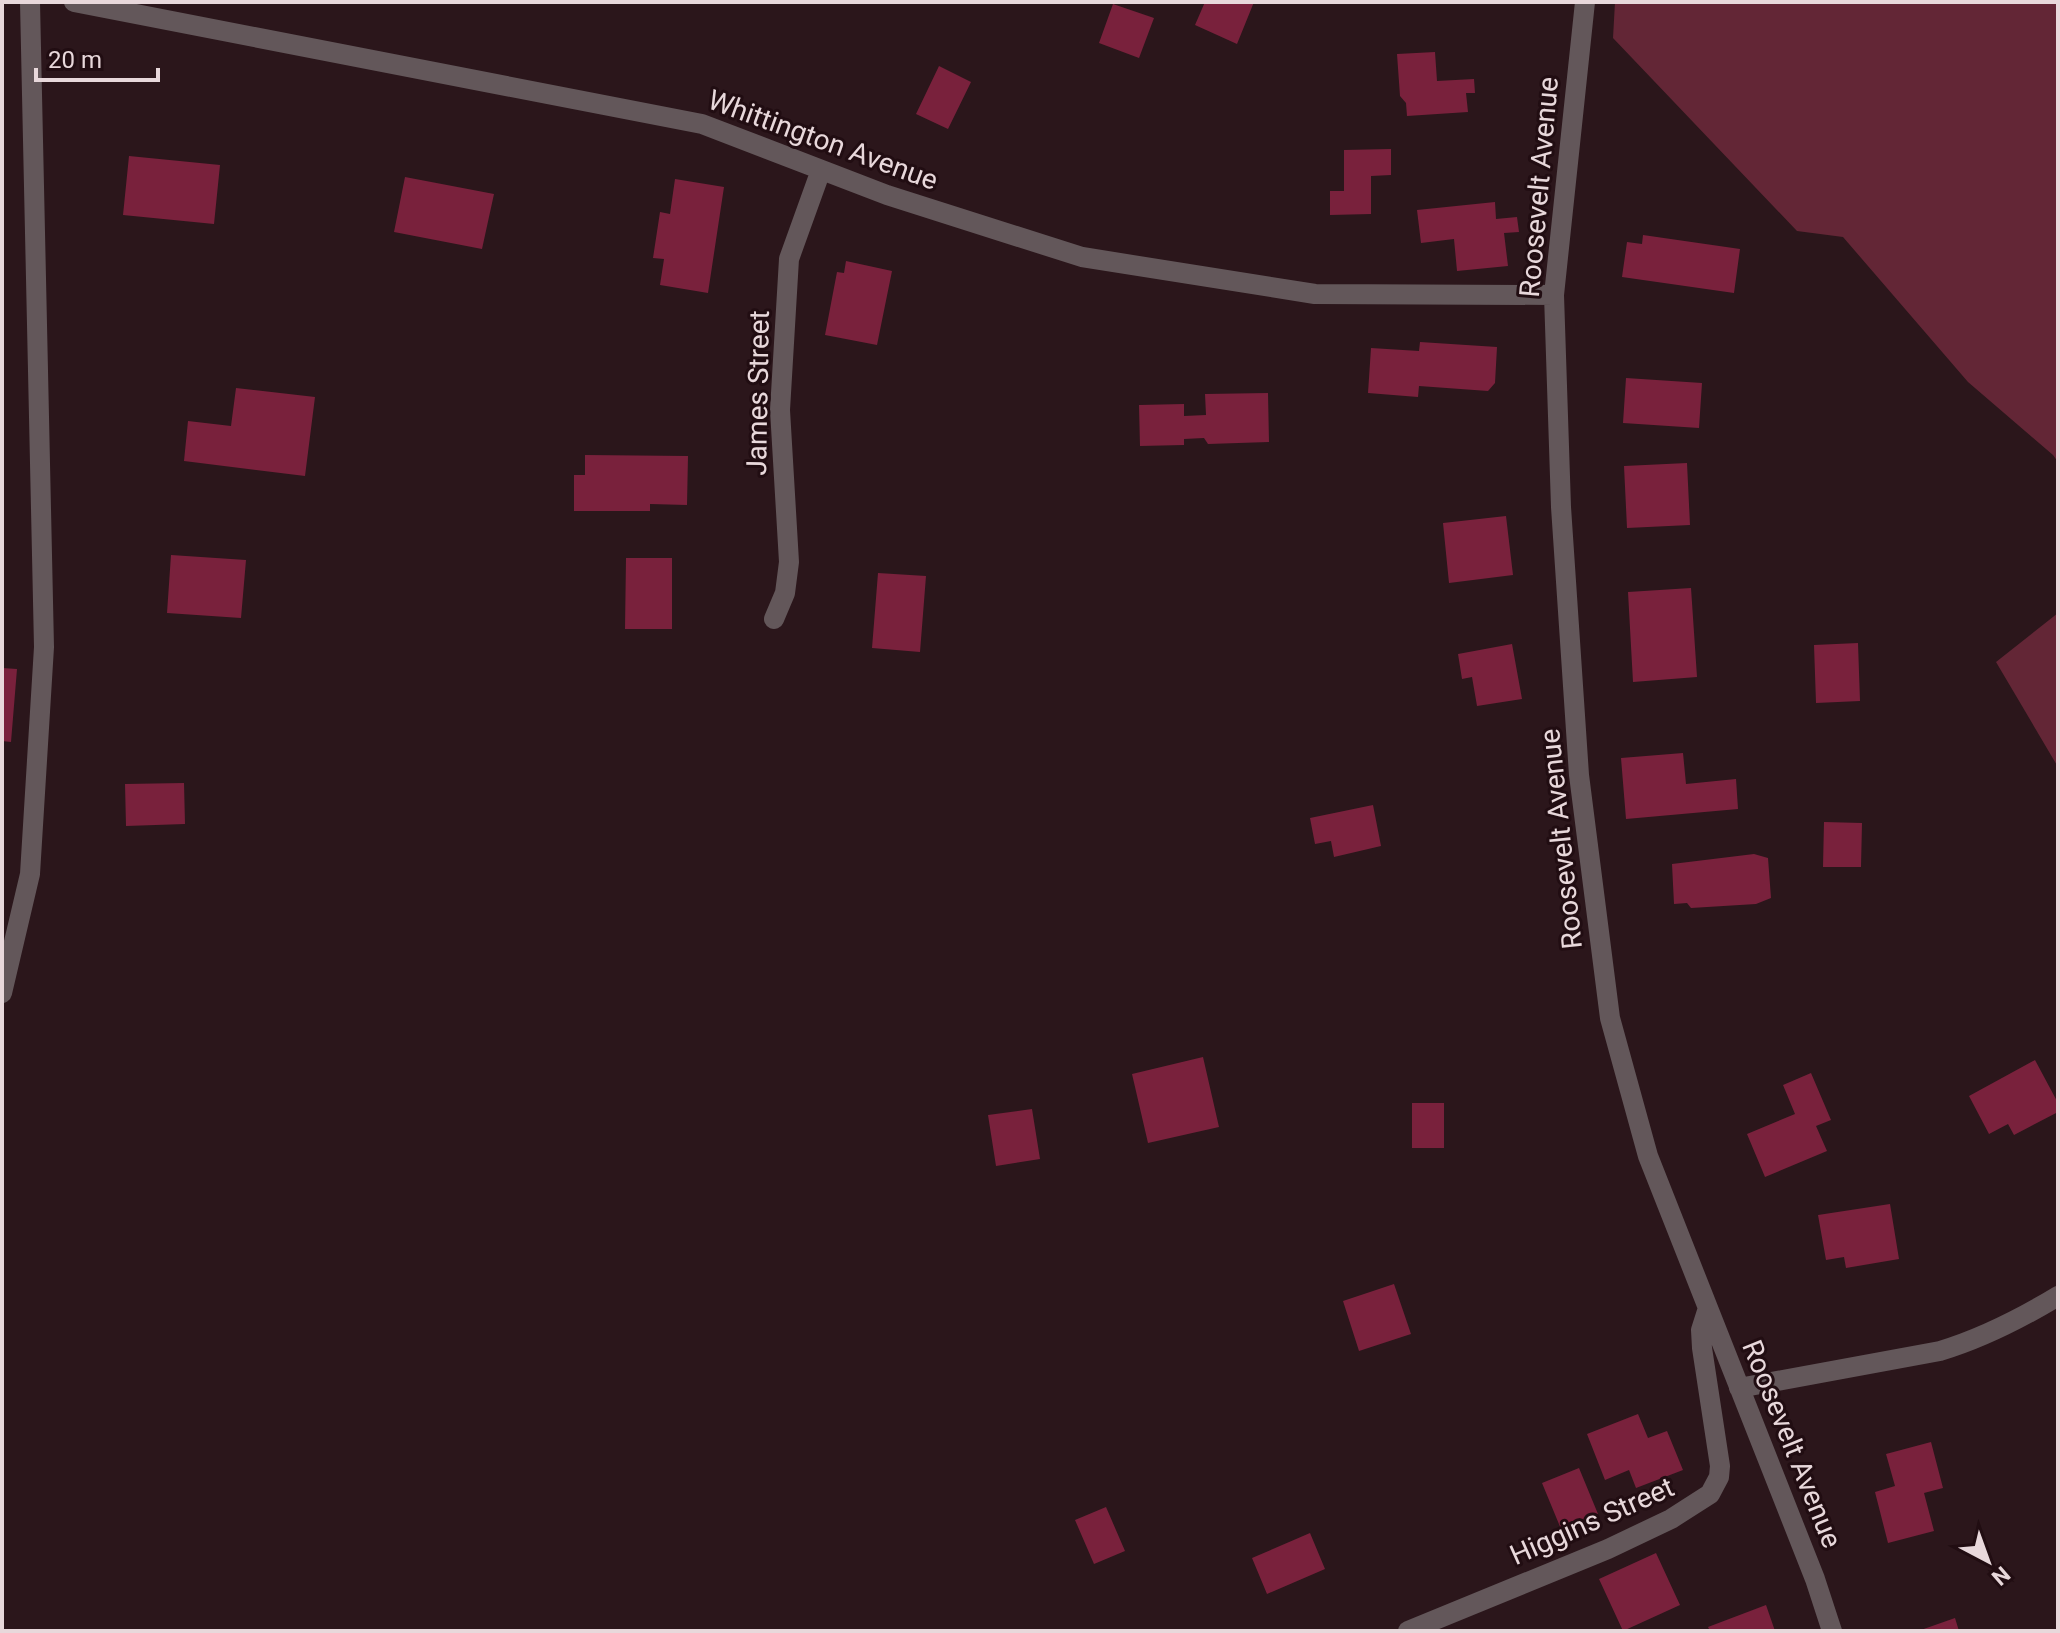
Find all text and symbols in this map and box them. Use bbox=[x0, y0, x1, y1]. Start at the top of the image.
scale bar bbox=[36, 32, 158, 82]
text: 20 m bbox=[48, 46, 102, 74]
street label: Roosevelt Avenue bbox=[1513, 75, 1565, 299]
street label: Whittington Avenue bbox=[704, 83, 942, 197]
street label: James Street bbox=[740, 310, 776, 476]
street label: Roosevelt Avenue bbox=[1533, 727, 1589, 951]
street label: Roosevelt Avenue bbox=[1735, 1335, 1849, 1553]
street label: Higgins Street bbox=[1505, 1470, 1679, 1572]
north arrow bbox=[1948, 1521, 2028, 1601]
text: N bbox=[1987, 1561, 2015, 1590]

